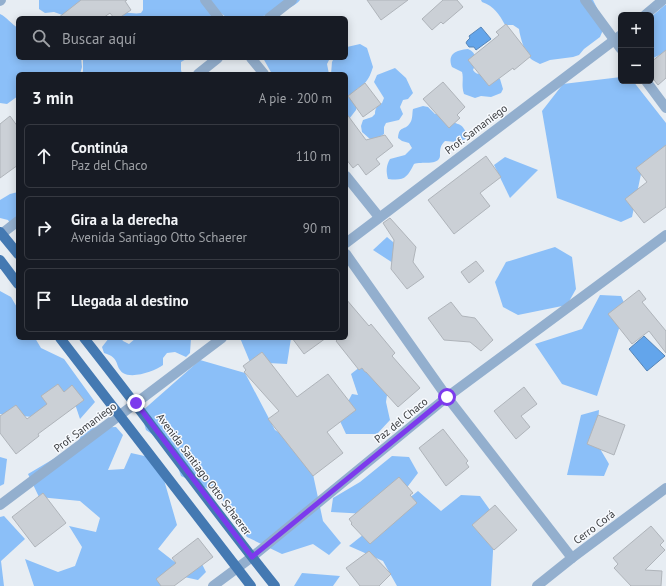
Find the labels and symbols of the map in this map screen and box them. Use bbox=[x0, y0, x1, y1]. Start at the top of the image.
street label: Prof. Samaniego bbox=[442, 101, 510, 157]
route start bbox=[438, 388, 456, 406]
route end bbox=[127, 394, 145, 412]
street label: Paz del Chaco bbox=[371, 394, 431, 446]
street label: Prof. Samaniego bbox=[51, 399, 119, 455]
street label: Avenida Santiago Otto Schaerer bbox=[154, 410, 255, 538]
street label: Cerro Corá bbox=[570, 507, 618, 547]

